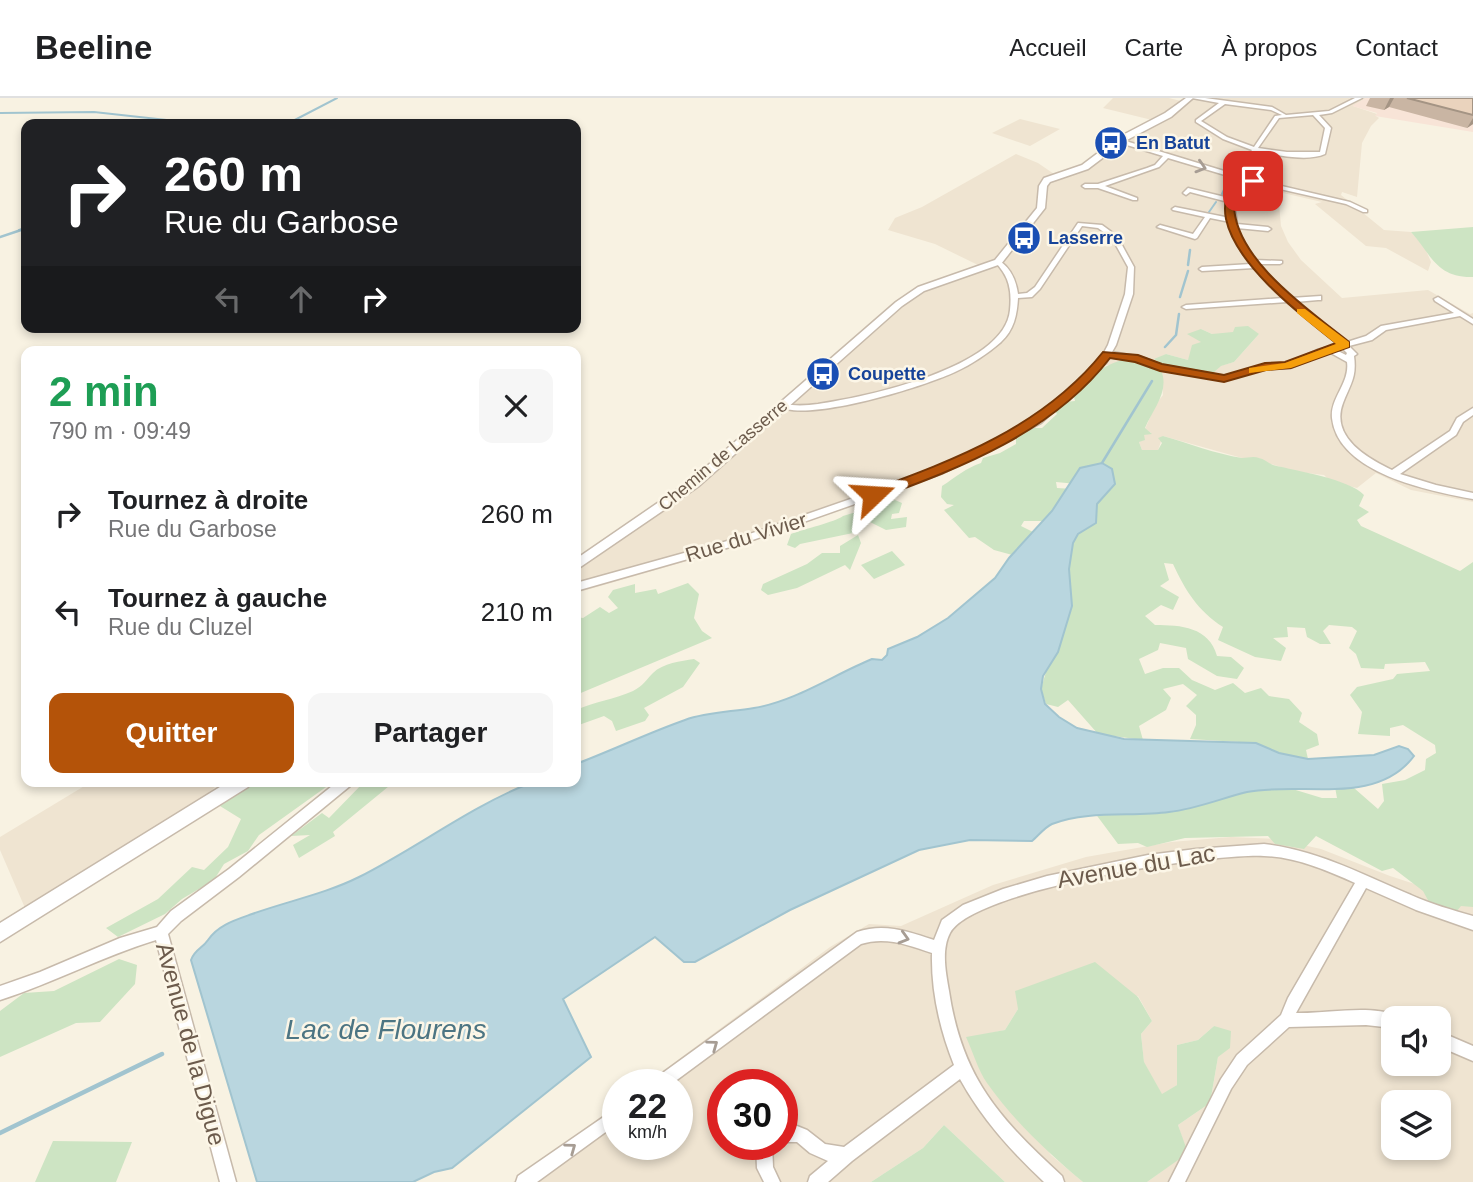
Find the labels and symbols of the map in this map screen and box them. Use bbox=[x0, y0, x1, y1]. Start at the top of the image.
bus stop icon: En Batut bbox=[1092, 124, 1130, 162]
place label: En Batut bbox=[1136, 133, 1210, 153]
pin bbox=[1223, 151, 1283, 211]
one-way arrow bbox=[1195, 158, 1207, 173]
bus stop icon: Lasserre bbox=[1005, 219, 1043, 257]
place label: Lasserre bbox=[1048, 228, 1123, 248]
bus stop icon: Coupette bbox=[804, 355, 842, 393]
place label: Coupette bbox=[848, 364, 926, 384]
street label: Chemin de Lasserre bbox=[654, 395, 792, 515]
position arrow bbox=[836, 458, 910, 532]
street label: Rue du Vivier bbox=[683, 508, 809, 566]
street label: Avenue du Lac bbox=[1055, 839, 1217, 893]
one-way arrow bbox=[897, 929, 909, 944]
street label: Avenue de la Digue bbox=[151, 940, 231, 1148]
water label: Lac de Flourens bbox=[286, 1014, 486, 1045]
one-way arrow bbox=[705, 1041, 718, 1053]
speed limit sign: 30 bbox=[707, 1069, 798, 1160]
one-way arrow bbox=[563, 1144, 576, 1156]

